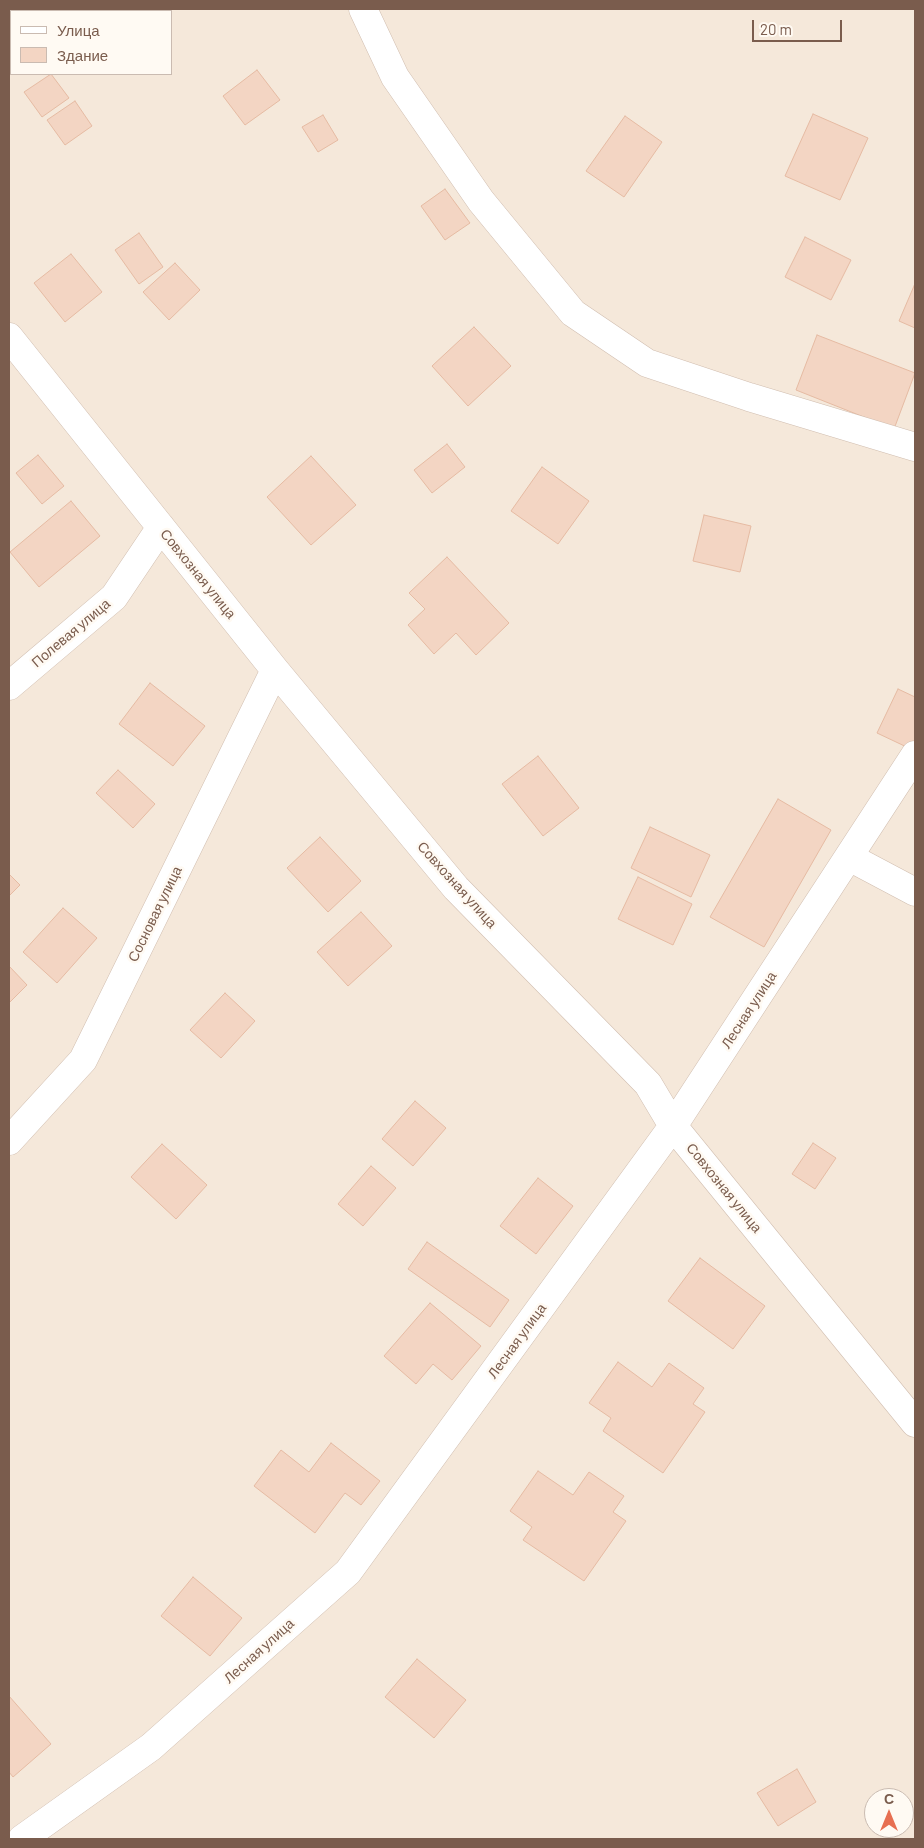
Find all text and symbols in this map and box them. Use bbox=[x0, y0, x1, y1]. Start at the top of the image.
legend bbox=[10, 10, 172, 75]
scale bar bbox=[754, 10, 844, 42]
text: 20 m bbox=[760, 20, 792, 38]
text: Улица bbox=[57, 21, 100, 39]
text: Здание bbox=[57, 46, 108, 64]
street label: Совхозная улица bbox=[157, 526, 239, 622]
street label: Полевая улица bbox=[28, 595, 114, 671]
street label: Совхозная улица bbox=[414, 838, 500, 932]
street label: Сосновая улица bbox=[125, 863, 185, 965]
street label: Лесная улица bbox=[718, 968, 780, 1052]
street label: Совхозная улица bbox=[683, 1140, 765, 1236]
street label: Лесная улица bbox=[484, 1300, 550, 1382]
street label: Лесная улица bbox=[221, 1615, 297, 1687]
north arrow bbox=[864, 1788, 914, 1838]
text: С bbox=[884, 1790, 894, 1807]

